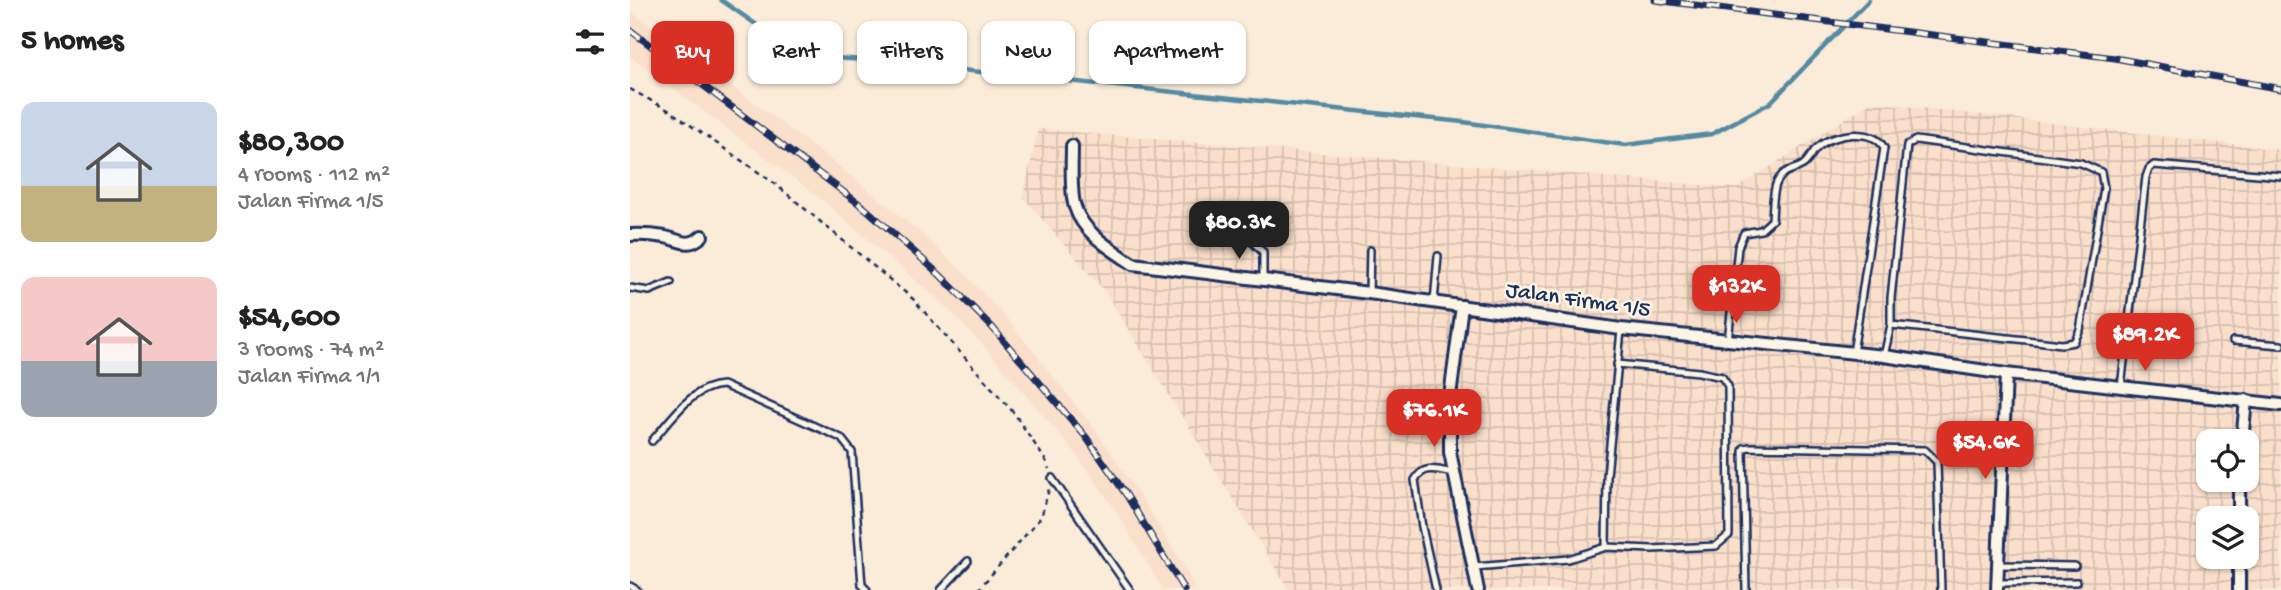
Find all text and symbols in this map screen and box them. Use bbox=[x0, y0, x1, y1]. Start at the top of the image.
chip: Buy bbox=[651, 21, 734, 84]
chip: Rent bbox=[748, 21, 843, 84]
chip: Filters bbox=[857, 21, 967, 84]
chip: New bbox=[981, 21, 1075, 84]
chip: Apartment bbox=[1089, 21, 1246, 84]
icon: filters bbox=[571, 23, 609, 61]
text: 5 homes bbox=[21, 25, 123, 60]
text: $80,300 bbox=[238, 127, 344, 162]
icon: home bbox=[77, 130, 161, 214]
text: 4 rooms · 112 m² bbox=[238, 162, 390, 189]
text: Jalan Firma 1/5 bbox=[238, 189, 384, 216]
pin: $80.3K bbox=[1182, 202, 1296, 261]
text: $80.3K bbox=[1205, 210, 1273, 237]
pin: $132K bbox=[1687, 266, 1785, 325]
text: $132K bbox=[1708, 274, 1764, 301]
street label: Jalan Firma 1/5 bbox=[1504, 278, 1652, 324]
text: $54,600 bbox=[238, 302, 340, 337]
icon: home bbox=[77, 305, 161, 389]
pin: $89.2K bbox=[2088, 314, 2202, 373]
text: $89.2K bbox=[2112, 322, 2178, 349]
text: 3 rooms · 74 m² bbox=[238, 337, 384, 364]
text: Jalan Firma 1/1 bbox=[238, 364, 381, 391]
pin: $76.1K bbox=[1377, 390, 1491, 449]
text: $76.1K bbox=[1402, 398, 1466, 425]
pin: $54.6K bbox=[1928, 421, 2042, 481]
map controls bbox=[2196, 429, 2259, 569]
button: locate bbox=[2196, 429, 2259, 492]
text: $54.6K bbox=[1953, 430, 2017, 457]
button: layers bbox=[2196, 506, 2259, 569]

